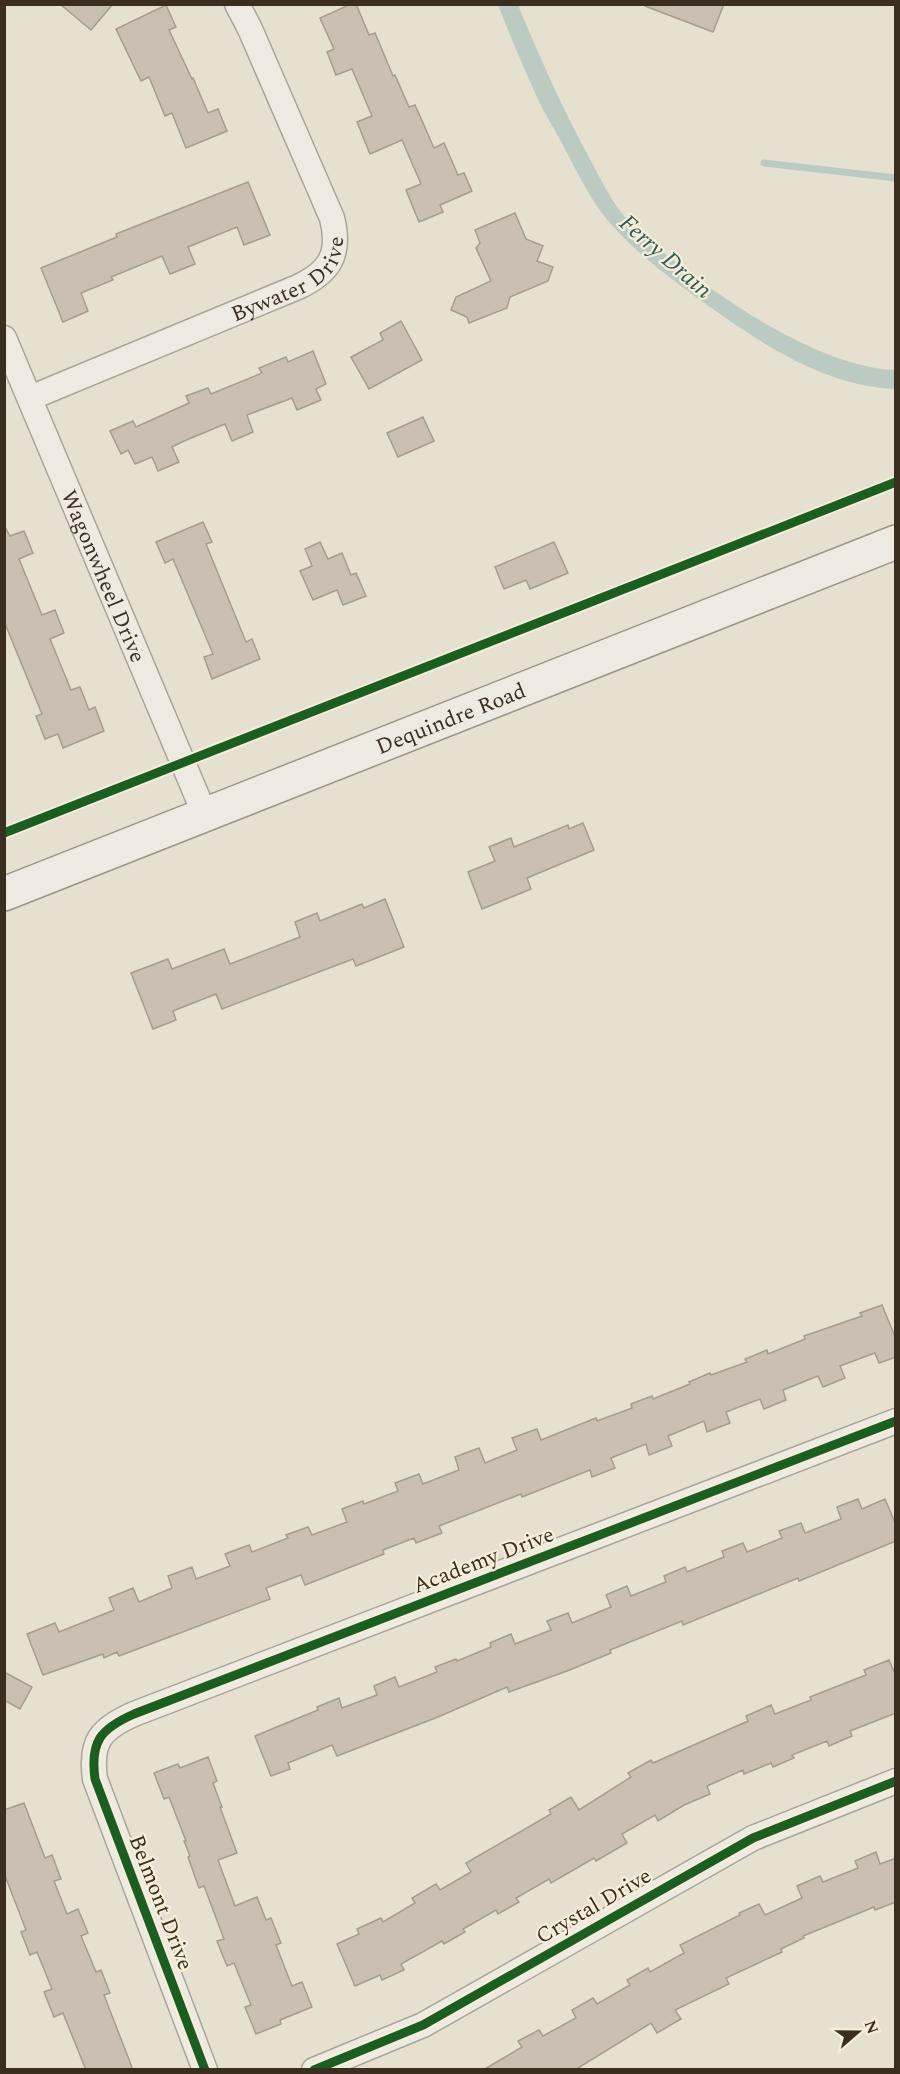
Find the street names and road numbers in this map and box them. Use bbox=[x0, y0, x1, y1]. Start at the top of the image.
street label: Bywater Drive bbox=[226, 236, 353, 331]
street label: Wagonwheel Drive bbox=[52, 485, 154, 668]
street label: Dequindre Road bbox=[371, 675, 531, 764]
street label: Academy Drive bbox=[408, 1518, 559, 1602]
street label: Belmont Drive bbox=[120, 1830, 202, 1975]
street label: Crystal Drive bbox=[530, 1860, 658, 1953]

